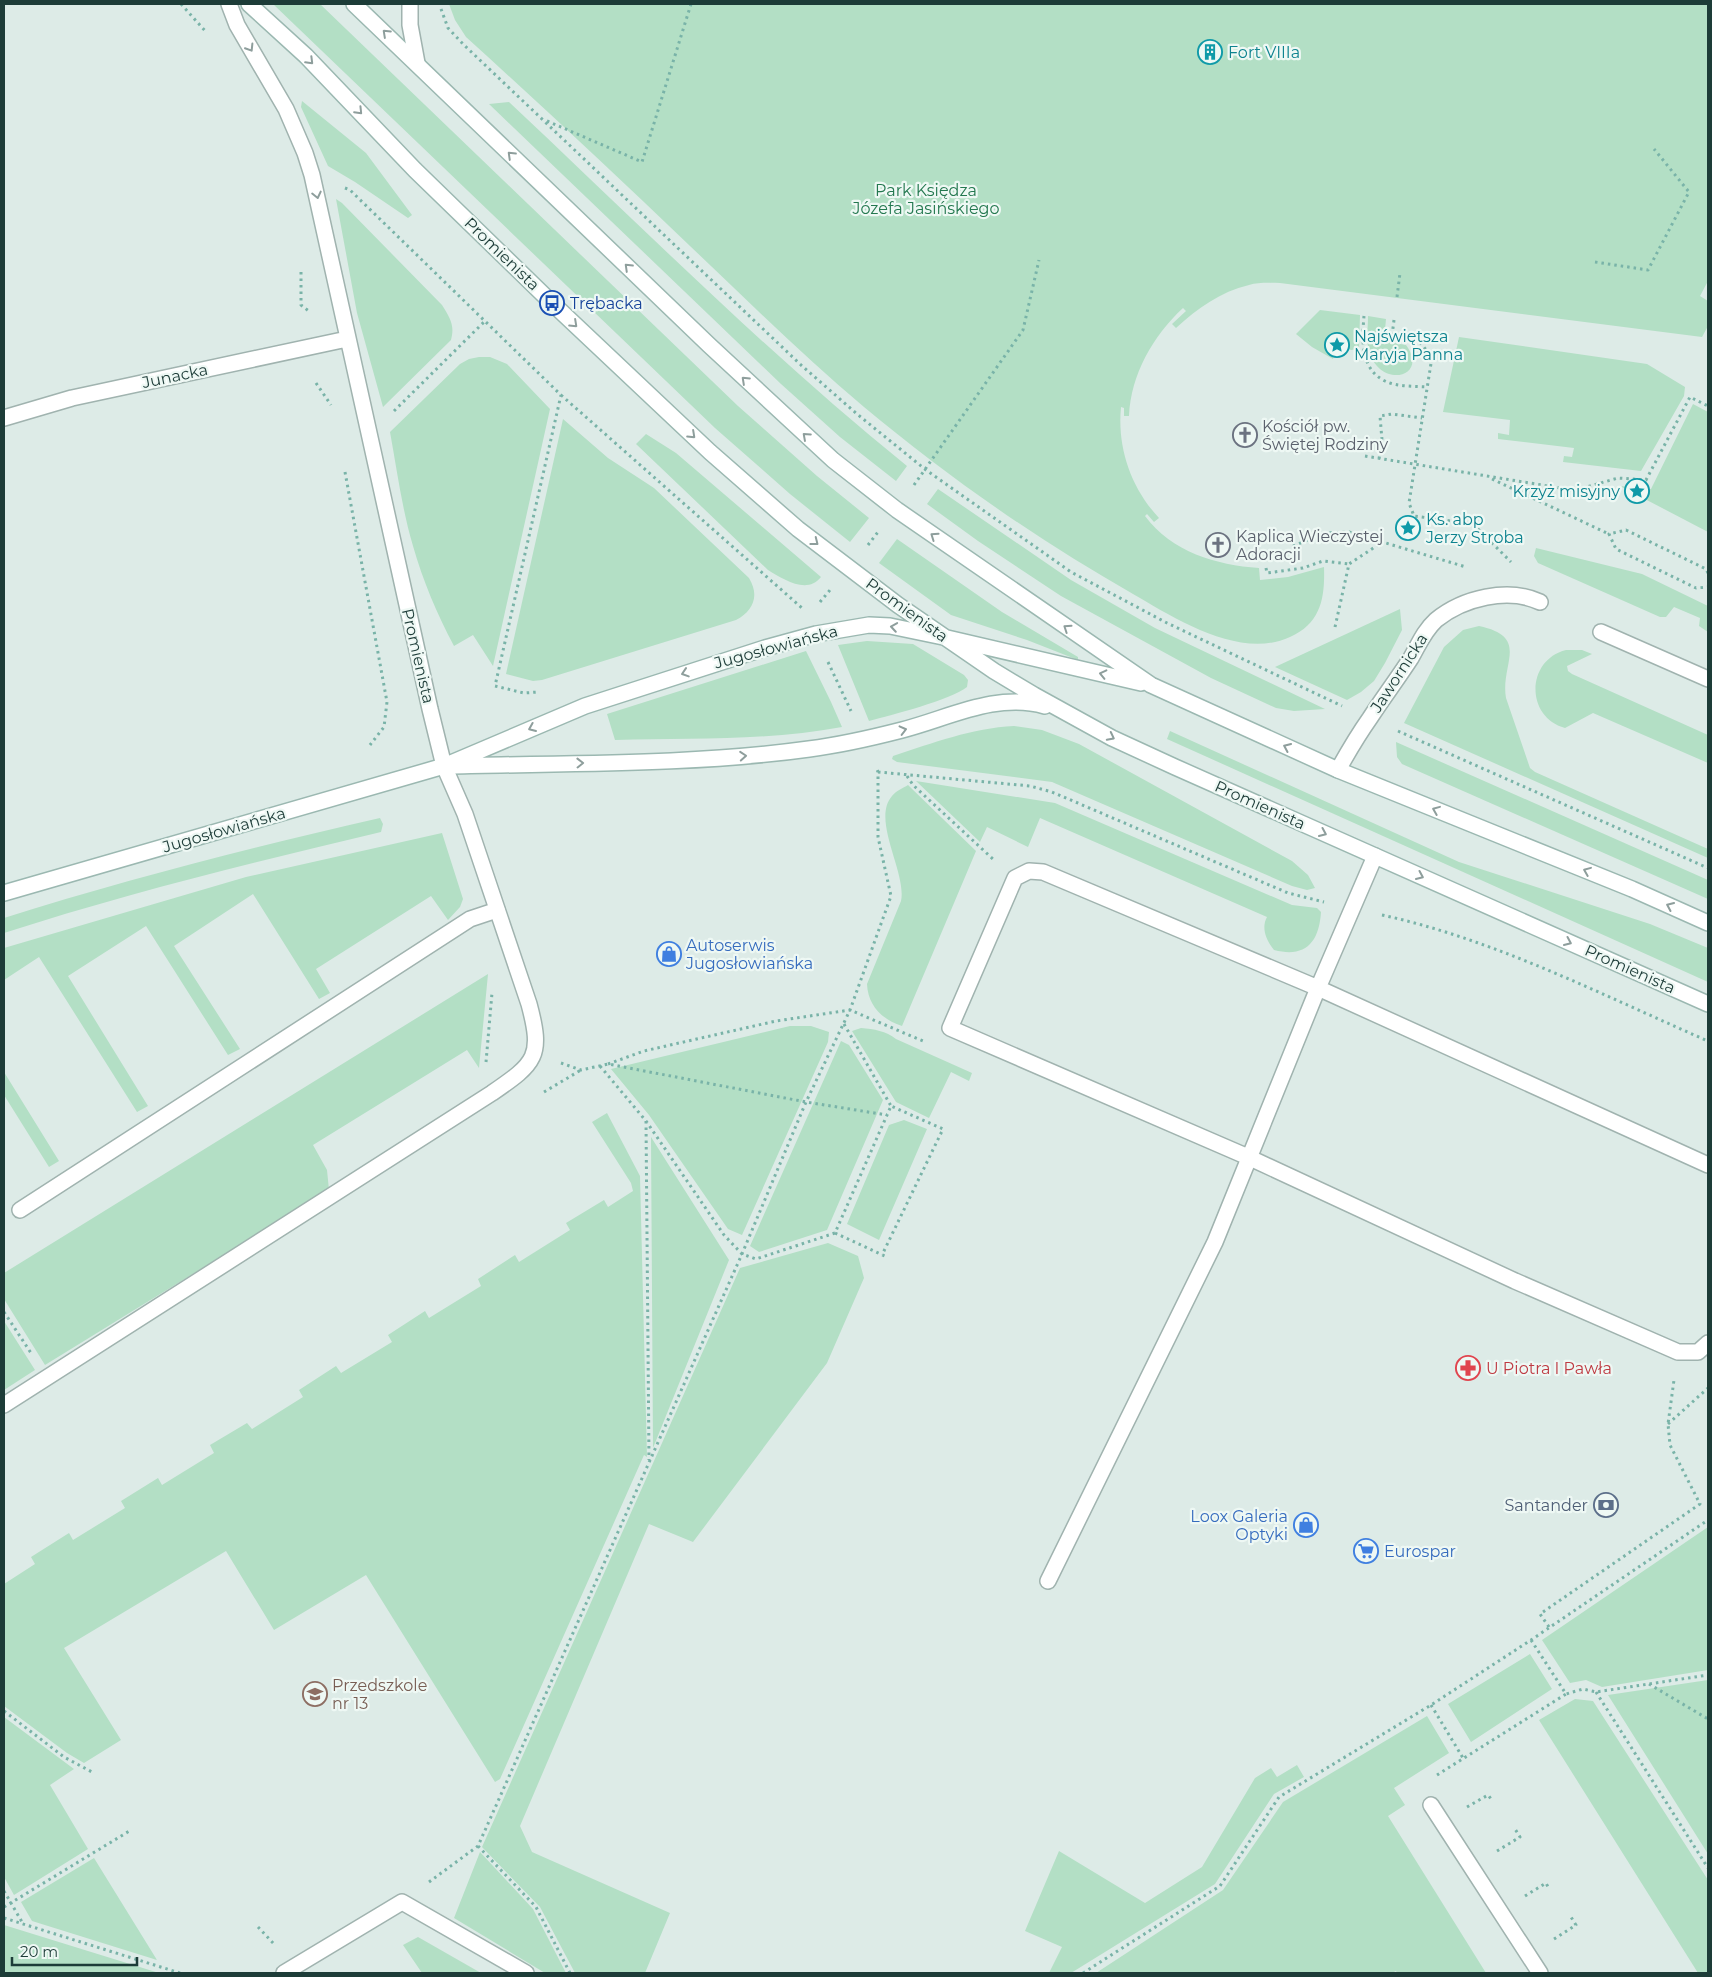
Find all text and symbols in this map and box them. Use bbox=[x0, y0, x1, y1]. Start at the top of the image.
one-way arrow bbox=[382, 30, 391, 39]
building icon: Fort VIIIa bbox=[1197, 39, 1223, 65]
one-way arrow bbox=[244, 42, 254, 51]
place label: Fort VIIIa bbox=[1228, 43, 1300, 62]
one-way arrow bbox=[304, 55, 313, 64]
one-way arrow bbox=[353, 105, 362, 114]
one-way arrow bbox=[508, 152, 517, 161]
park label: Park Księdza Józefa Jasińskiego bbox=[851, 181, 1000, 218]
one-way arrow bbox=[311, 190, 322, 199]
street label: Promienista bbox=[461, 214, 543, 294]
one-way arrow bbox=[625, 264, 634, 273]
bus stop icon: Trębacka bbox=[539, 290, 565, 316]
place label: Trębacka bbox=[570, 294, 643, 313]
one-way arrow bbox=[568, 318, 577, 327]
place label: Najświętsza Maryja Panna bbox=[1354, 327, 1463, 364]
place icon: Najświętsza Maryja Panna bbox=[1324, 332, 1350, 358]
street label: Junacka bbox=[139, 360, 210, 392]
one-way arrow bbox=[742, 377, 751, 386]
place label: Kościół pw. Świętej Rodziny bbox=[1262, 417, 1388, 454]
church icon: Kościół pw. Świętej Rodziny bbox=[1232, 422, 1258, 448]
one-way arrow bbox=[687, 429, 696, 438]
one-way arrow bbox=[802, 432, 811, 441]
place icon: Krzyż misyjny bbox=[1624, 478, 1650, 504]
place label: Krzyż misyjny bbox=[1513, 482, 1620, 501]
place label: Ks. abp Jerzy Stroba bbox=[1425, 510, 1524, 547]
place icon: Ks. abp Jerzy Stroba bbox=[1395, 515, 1421, 541]
place label: Kaplica Wieczystej Adoracji bbox=[1236, 527, 1383, 564]
church icon: Kaplica Wieczystej Adoracji bbox=[1205, 532, 1231, 558]
one-way arrow bbox=[930, 533, 939, 542]
one-way arrow bbox=[809, 536, 818, 544]
street label: Promienista bbox=[862, 574, 952, 646]
street label: Promienista bbox=[398, 607, 438, 705]
street label: Jugosłowiańska bbox=[711, 621, 840, 673]
one-way arrow bbox=[889, 623, 898, 633]
one-way arrow bbox=[1063, 625, 1073, 634]
street label: Jawornicka bbox=[1366, 630, 1432, 717]
one-way arrow bbox=[681, 667, 690, 677]
one-way arrow bbox=[1099, 669, 1108, 680]
one-way arrow bbox=[529, 723, 537, 733]
one-way arrow bbox=[898, 725, 907, 736]
one-way arrow bbox=[1106, 731, 1115, 741]
one-way arrow bbox=[1283, 742, 1292, 753]
one-way arrow bbox=[739, 751, 747, 762]
one-way arrow bbox=[576, 758, 584, 768]
street label: Promienista bbox=[1212, 777, 1308, 833]
street label: Jugosłowiańska bbox=[159, 803, 288, 857]
one-way arrow bbox=[1433, 806, 1441, 816]
one-way arrow bbox=[1318, 827, 1327, 837]
one-way arrow bbox=[1583, 867, 1592, 877]
one-way arrow bbox=[1415, 869, 1424, 880]
one-way arrow bbox=[1666, 901, 1675, 912]
one-way arrow bbox=[1563, 935, 1572, 946]
place label: Autoserwis Jugosłowiańska bbox=[685, 936, 813, 973]
shop icon: Autoserwis Jugosłowiańska bbox=[656, 941, 682, 967]
street label: Promienista bbox=[1582, 941, 1678, 997]
pharmacy icon: U Piotra I Pawła bbox=[1455, 1355, 1481, 1381]
place label: U Piotra I Pawła bbox=[1486, 1359, 1612, 1378]
bank icon: Santander bbox=[1593, 1492, 1619, 1518]
place label: Santander bbox=[1505, 1496, 1588, 1515]
place label: Loox Galeria Optyki bbox=[1190, 1507, 1288, 1544]
shop icon: Loox Galeria Optyki bbox=[1293, 1512, 1319, 1538]
supermarket icon: Eurospar bbox=[1353, 1538, 1379, 1564]
place label: Eurospar bbox=[1384, 1542, 1456, 1561]
place label: Przedszkole nr 13 bbox=[332, 1676, 427, 1713]
school or university icon: Przedszkole nr 13 bbox=[302, 1681, 328, 1707]
scale bar bbox=[12, 1934, 138, 1966]
text: 20 m bbox=[20, 1942, 58, 1961]

